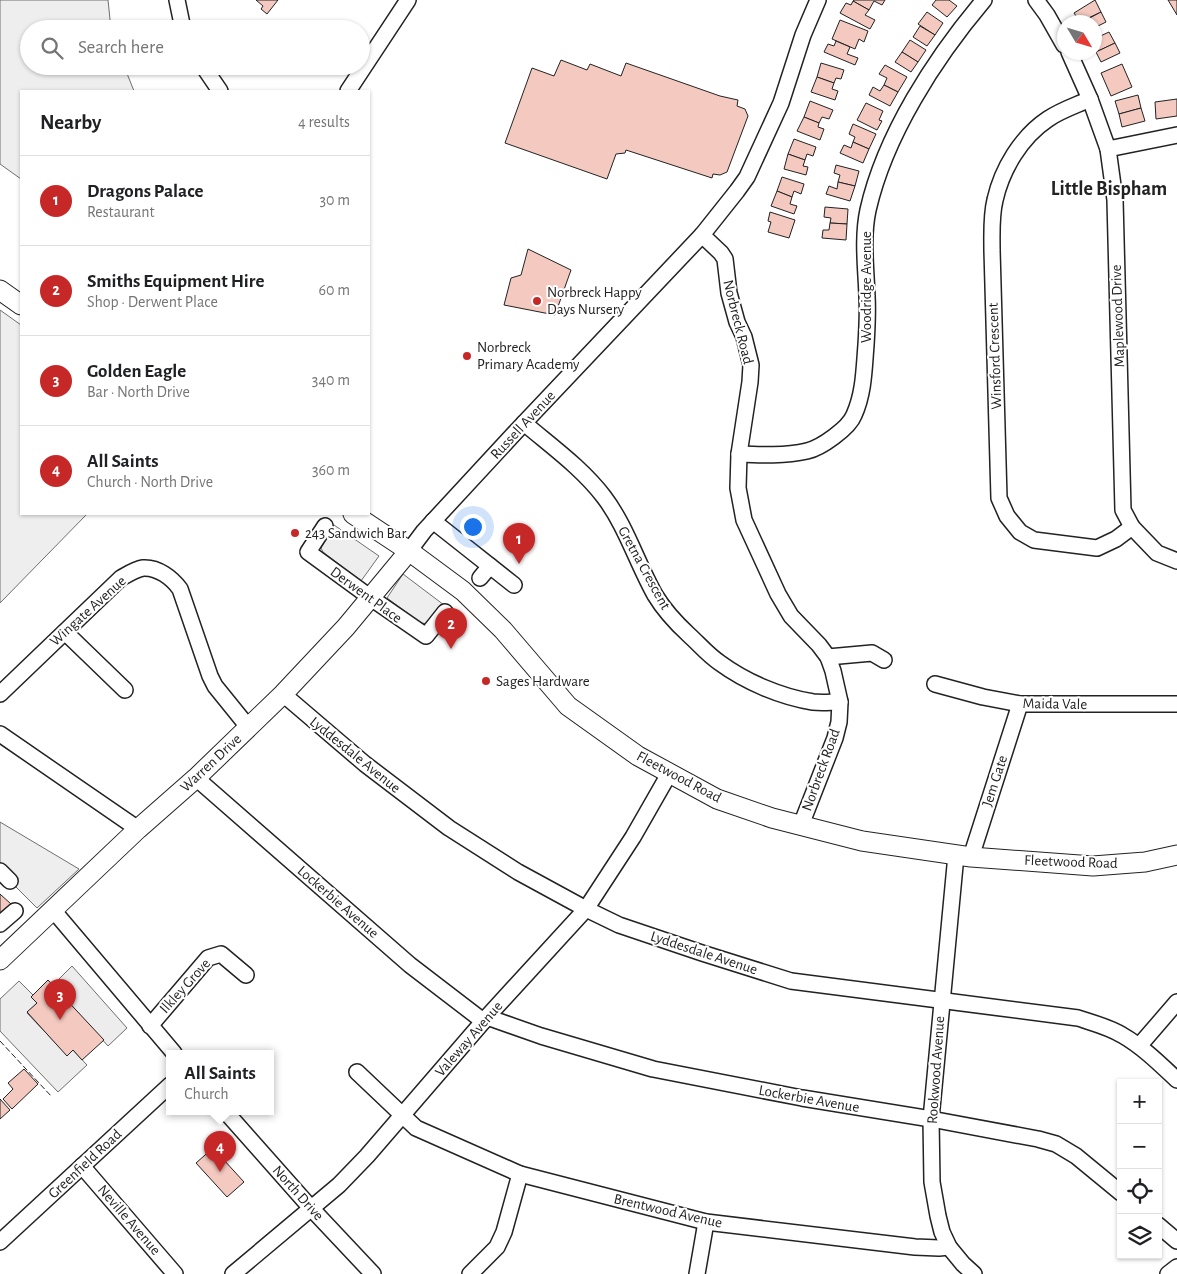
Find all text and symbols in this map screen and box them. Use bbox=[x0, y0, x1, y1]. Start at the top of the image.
north arrow bbox=[1057, 15, 1102, 60]
search box bbox=[20, 20, 370, 75]
icon: search bbox=[38, 34, 66, 62]
text: Search here bbox=[78, 38, 164, 57]
text: Nearby bbox=[40, 112, 101, 133]
text: 4 results bbox=[298, 114, 350, 130]
district label: Little Bispham bbox=[1051, 179, 1167, 199]
text: Dragons Palace bbox=[87, 182, 203, 201]
text: 1 bbox=[53, 192, 59, 208]
text: 30 m bbox=[320, 192, 350, 208]
text: Restaurant bbox=[87, 204, 155, 220]
street label: Woodridge Avenue bbox=[859, 231, 874, 343]
street label: Maplewood Drive bbox=[1109, 264, 1127, 368]
text: Smiths Equipment Hire bbox=[87, 272, 264, 291]
street label: Norbreck Road bbox=[720, 278, 756, 366]
text: 2 bbox=[52, 282, 60, 298]
text: 60 m bbox=[319, 282, 350, 298]
place label: Norbreck Happy Days Nursery bbox=[547, 285, 642, 317]
text: Shop · Derwent Place bbox=[87, 294, 218, 310]
marker: Norbreck Happy Days Nursery bbox=[531, 295, 543, 307]
street label: Winsford Crescent bbox=[986, 302, 1004, 410]
place label: Norbreck Primary Academy bbox=[477, 340, 580, 372]
marker: Norbreck Primary Academy bbox=[461, 350, 473, 362]
text: Golden Eagle bbox=[87, 362, 186, 381]
text: 3 bbox=[53, 372, 59, 388]
text: 340 m bbox=[312, 372, 350, 388]
text: Bar · North Drive bbox=[87, 384, 190, 400]
street label: Russell Avenue bbox=[488, 388, 558, 462]
text: All Saints bbox=[87, 452, 158, 471]
text: 4 bbox=[52, 462, 60, 478]
text: 360 m bbox=[312, 462, 350, 478]
text: Church · North Drive bbox=[87, 474, 213, 490]
your location bbox=[460, 514, 486, 540]
pin: 1 bbox=[503, 523, 535, 564]
street label: Gretna Crescent bbox=[615, 524, 673, 612]
place label: 243 Sandwich Bar bbox=[305, 526, 406, 541]
marker: 243 Sandwich Bar bbox=[289, 527, 301, 539]
street label: Derwent Place bbox=[327, 564, 405, 626]
street label: Wingate Avenue bbox=[47, 573, 129, 649]
pin: 2 bbox=[435, 608, 467, 649]
place label: Sages Hardware bbox=[496, 674, 590, 689]
marker: Sages Hardware bbox=[480, 675, 492, 687]
street label: Maida Vale bbox=[1023, 696, 1088, 712]
street label: Lyddesdale Avenue bbox=[307, 714, 403, 796]
street label: Norbreck Road bbox=[799, 727, 843, 813]
street label: Warren Drive bbox=[178, 731, 244, 795]
street label: Fleetwood Road bbox=[634, 748, 724, 806]
street label: Jem Gate bbox=[980, 753, 1010, 809]
street label: Fleetwood Road bbox=[1024, 853, 1118, 871]
street label: Lockerbie Avenue bbox=[295, 863, 381, 941]
street label: Lyddesdale Avenue bbox=[649, 929, 759, 977]
street label: Ilkley Grove bbox=[157, 956, 213, 1016]
pin: 3 bbox=[44, 979, 76, 1020]
street label: Valeway Avenue bbox=[432, 998, 506, 1080]
street label: Rookwood Avenue bbox=[925, 1016, 947, 1124]
popup bbox=[166, 1050, 274, 1115]
text: All Saints bbox=[184, 1064, 256, 1083]
map controls bbox=[1117, 1079, 1162, 1259]
button: + bbox=[1117, 1079, 1162, 1124]
street label: Lockerbie Avenue bbox=[757, 1083, 861, 1115]
text: Church bbox=[184, 1086, 229, 1102]
button: − bbox=[1117, 1124, 1162, 1169]
street label: Greenfield Road bbox=[46, 1126, 125, 1202]
pin: 4 bbox=[204, 1131, 236, 1172]
street label: North Drive bbox=[270, 1163, 326, 1223]
button: locate bbox=[1117, 1169, 1162, 1214]
street label: Neville Avenue bbox=[95, 1182, 163, 1258]
street label: Brentwood Avenue bbox=[612, 1191, 724, 1231]
button: layers bbox=[1117, 1214, 1162, 1259]

